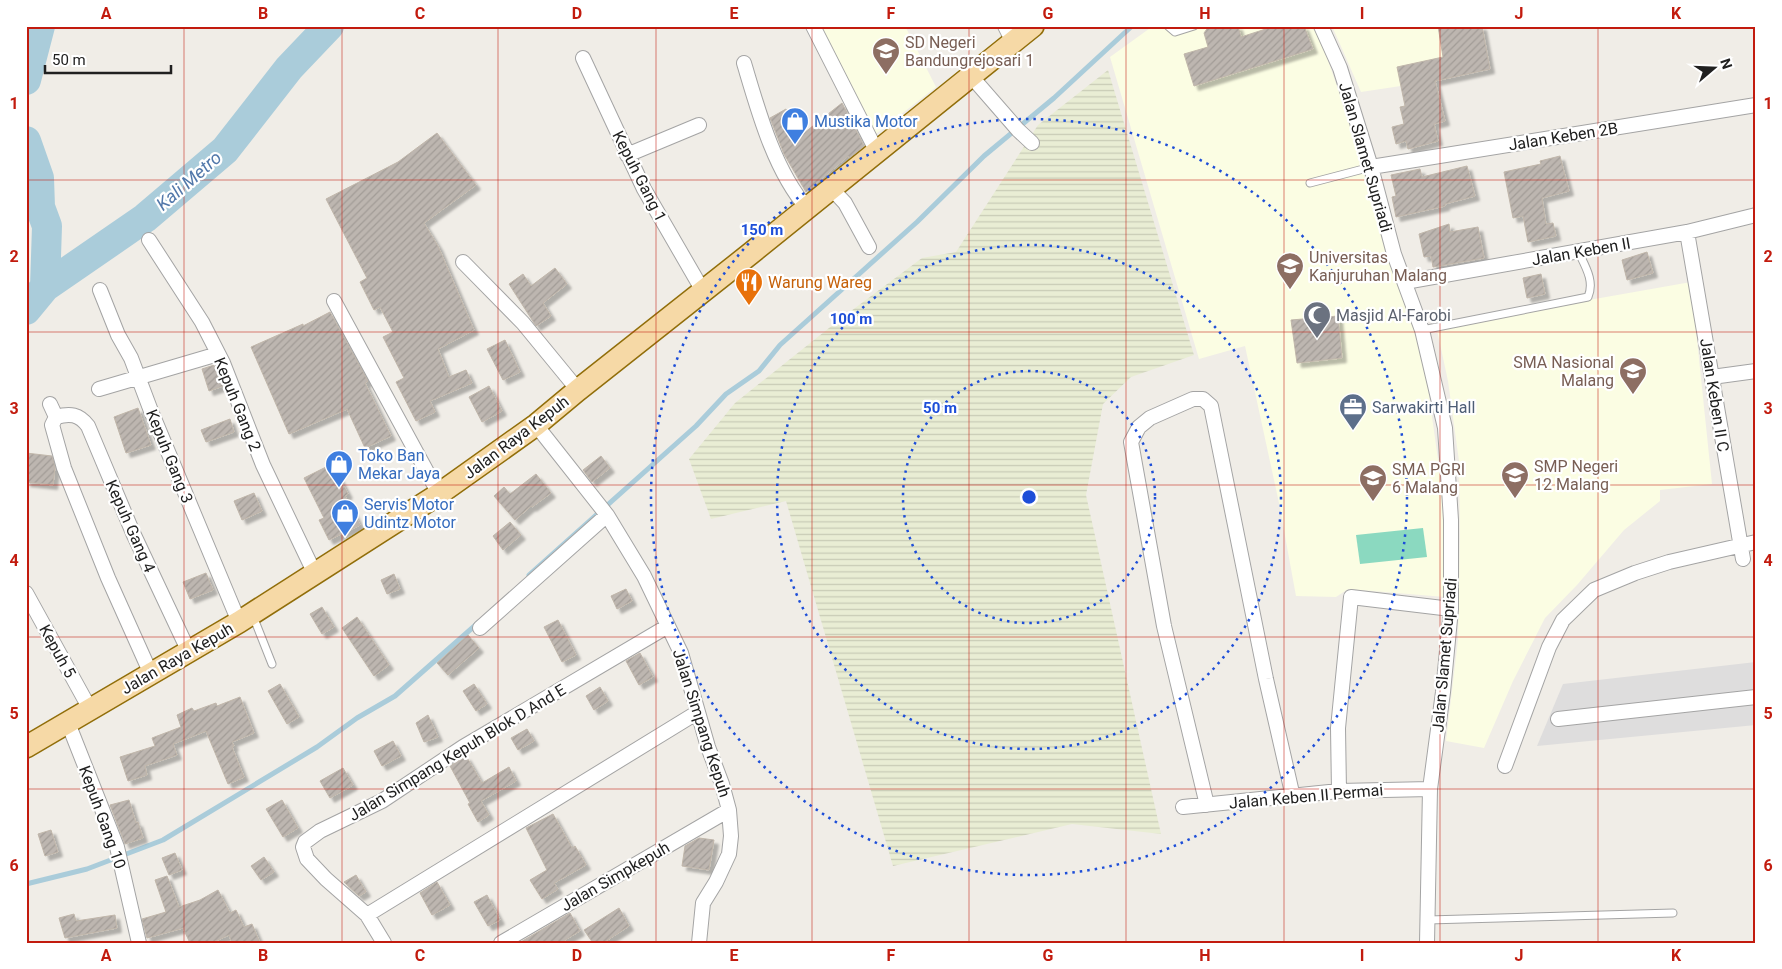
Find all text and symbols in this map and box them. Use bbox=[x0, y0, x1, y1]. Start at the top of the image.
text: A bbox=[101, 4, 112, 23]
text: B bbox=[258, 4, 268, 23]
text: C bbox=[415, 4, 425, 23]
text: D bbox=[572, 4, 582, 23]
text: E bbox=[730, 4, 739, 23]
text: F bbox=[887, 4, 896, 23]
text: G bbox=[1043, 4, 1054, 23]
text: H bbox=[1199, 4, 1211, 23]
text: I bbox=[1360, 4, 1364, 23]
text: J bbox=[1515, 4, 1523, 23]
text: K bbox=[1671, 4, 1682, 23]
place label: SD Negeri Bandungrejosari 1 bbox=[905, 33, 1034, 70]
school or university icon: SD Negeri Bandungrejosari 1 bbox=[871, 36, 901, 75]
scale bar bbox=[45, 42, 171, 74]
north arrow bbox=[1690, 42, 1740, 92]
text: 50 m bbox=[52, 51, 86, 69]
text: N bbox=[1717, 56, 1735, 71]
street label: Jalan Slamet Supriadi bbox=[1335, 80, 1396, 234]
text: 1 bbox=[9, 94, 19, 113]
text: 1 bbox=[1763, 94, 1773, 113]
shop icon: Mustika Motor bbox=[780, 106, 810, 145]
place label: Mustika Motor bbox=[814, 112, 918, 131]
street label: Jalan Keben 2B bbox=[1507, 118, 1619, 155]
street label: Kepuh Gang 1 bbox=[609, 128, 671, 225]
water label: Kali Metro bbox=[152, 147, 225, 215]
text: 150 m bbox=[741, 221, 783, 239]
street label: Jalan Keben II bbox=[1530, 233, 1632, 270]
text: 2 bbox=[9, 247, 19, 266]
text: 2 bbox=[1763, 247, 1773, 266]
place label: Universitas Kanjuruhan Malang bbox=[1309, 248, 1447, 285]
school or university icon: Universitas Kanjuruhan Malang bbox=[1275, 251, 1305, 290]
restaurant icon: Warung Wareg bbox=[734, 267, 764, 306]
place label: Warung Wareg bbox=[768, 273, 872, 292]
mosque icon: Masjid Al-Farobi bbox=[1302, 300, 1332, 339]
place label: Masjid Al-Farobi bbox=[1336, 306, 1451, 325]
text: 100 m bbox=[830, 310, 872, 328]
street label: Jalan Keben II C bbox=[1696, 337, 1733, 453]
place label: SMA Nasional Malang bbox=[1513, 353, 1614, 390]
street label: Kepuh Gang 2 bbox=[210, 355, 265, 454]
school or university icon: SMA Nasional Malang bbox=[1618, 356, 1648, 395]
street label: Jalan Raya Kepuh bbox=[460, 392, 573, 483]
office icon: Sarwakirti Hall bbox=[1338, 392, 1368, 431]
place label: Sarwakirti Hall bbox=[1372, 398, 1475, 417]
text: 3 bbox=[9, 399, 19, 418]
text: 50 m bbox=[923, 399, 957, 417]
text: 3 bbox=[1763, 399, 1773, 418]
street label: Kepuh Gang 3 bbox=[142, 407, 197, 506]
place label: Toko Ban Mekar Jaya bbox=[358, 446, 440, 483]
shop icon: Toko Ban Mekar Jaya bbox=[324, 449, 354, 488]
place label: SMP Negeri 12 Malang bbox=[1534, 457, 1618, 494]
place label: SMA PGRI 6 Malang bbox=[1392, 460, 1465, 497]
school or university icon: SMP Negeri 12 Malang bbox=[1500, 460, 1530, 499]
school or university icon: SMA PGRI 6 Malang bbox=[1358, 463, 1388, 502]
street label: Kepuh Gang 4 bbox=[102, 477, 159, 575]
centre of rings bbox=[1020, 488, 1038, 506]
place label: Servis Motor Udintz Motor bbox=[364, 495, 457, 532]
shop icon: Servis Motor Udintz Motor bbox=[330, 498, 360, 537]
text: 4 bbox=[9, 551, 19, 570]
text: 4 bbox=[1763, 551, 1773, 570]
street label: Jalan Slamet Supriadi bbox=[1428, 577, 1461, 733]
street label: Jalan Raya Kepuh bbox=[118, 619, 237, 698]
street label: Kepuh 5 bbox=[35, 621, 80, 681]
street label: Jalan Simpang Kepuh bbox=[669, 647, 734, 800]
street label: Jalan Simpang Kepuh Blok D And E bbox=[345, 680, 569, 825]
text: 5 bbox=[9, 704, 19, 723]
text: 5 bbox=[1763, 704, 1773, 723]
street label: Kepuh Gang 10 bbox=[75, 763, 130, 871]
street label: Jalan Keben II Permai bbox=[1228, 780, 1384, 813]
street label: Jalan Simpkepuh bbox=[558, 838, 673, 915]
text: 6 bbox=[9, 856, 19, 875]
text: 6 bbox=[1763, 856, 1773, 875]
text: A bbox=[101, 946, 112, 965]
text: B bbox=[258, 946, 268, 965]
text: C bbox=[415, 946, 425, 965]
text: D bbox=[572, 946, 582, 965]
text: E bbox=[730, 946, 739, 965]
text: F bbox=[887, 946, 896, 965]
text: G bbox=[1043, 946, 1054, 965]
text: H bbox=[1199, 946, 1211, 965]
text: I bbox=[1360, 946, 1364, 965]
text: J bbox=[1515, 946, 1523, 965]
text: K bbox=[1671, 946, 1682, 965]

